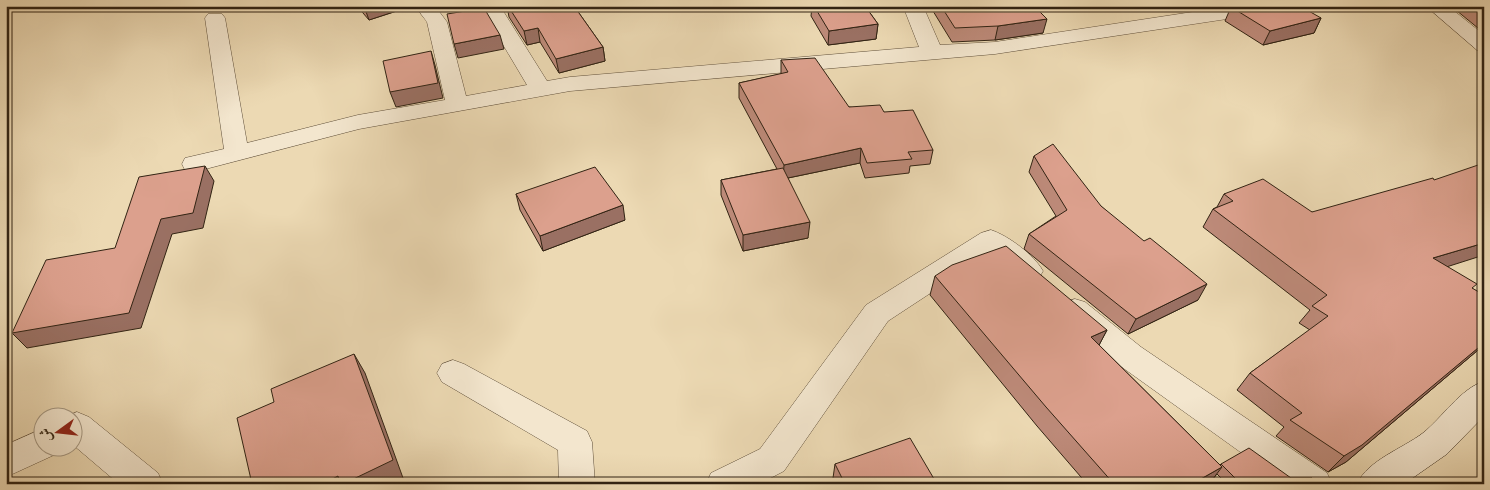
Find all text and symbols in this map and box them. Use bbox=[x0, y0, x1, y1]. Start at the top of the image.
north arrow bbox=[32, 408, 82, 458]
text: ش bbox=[36, 426, 56, 444]

